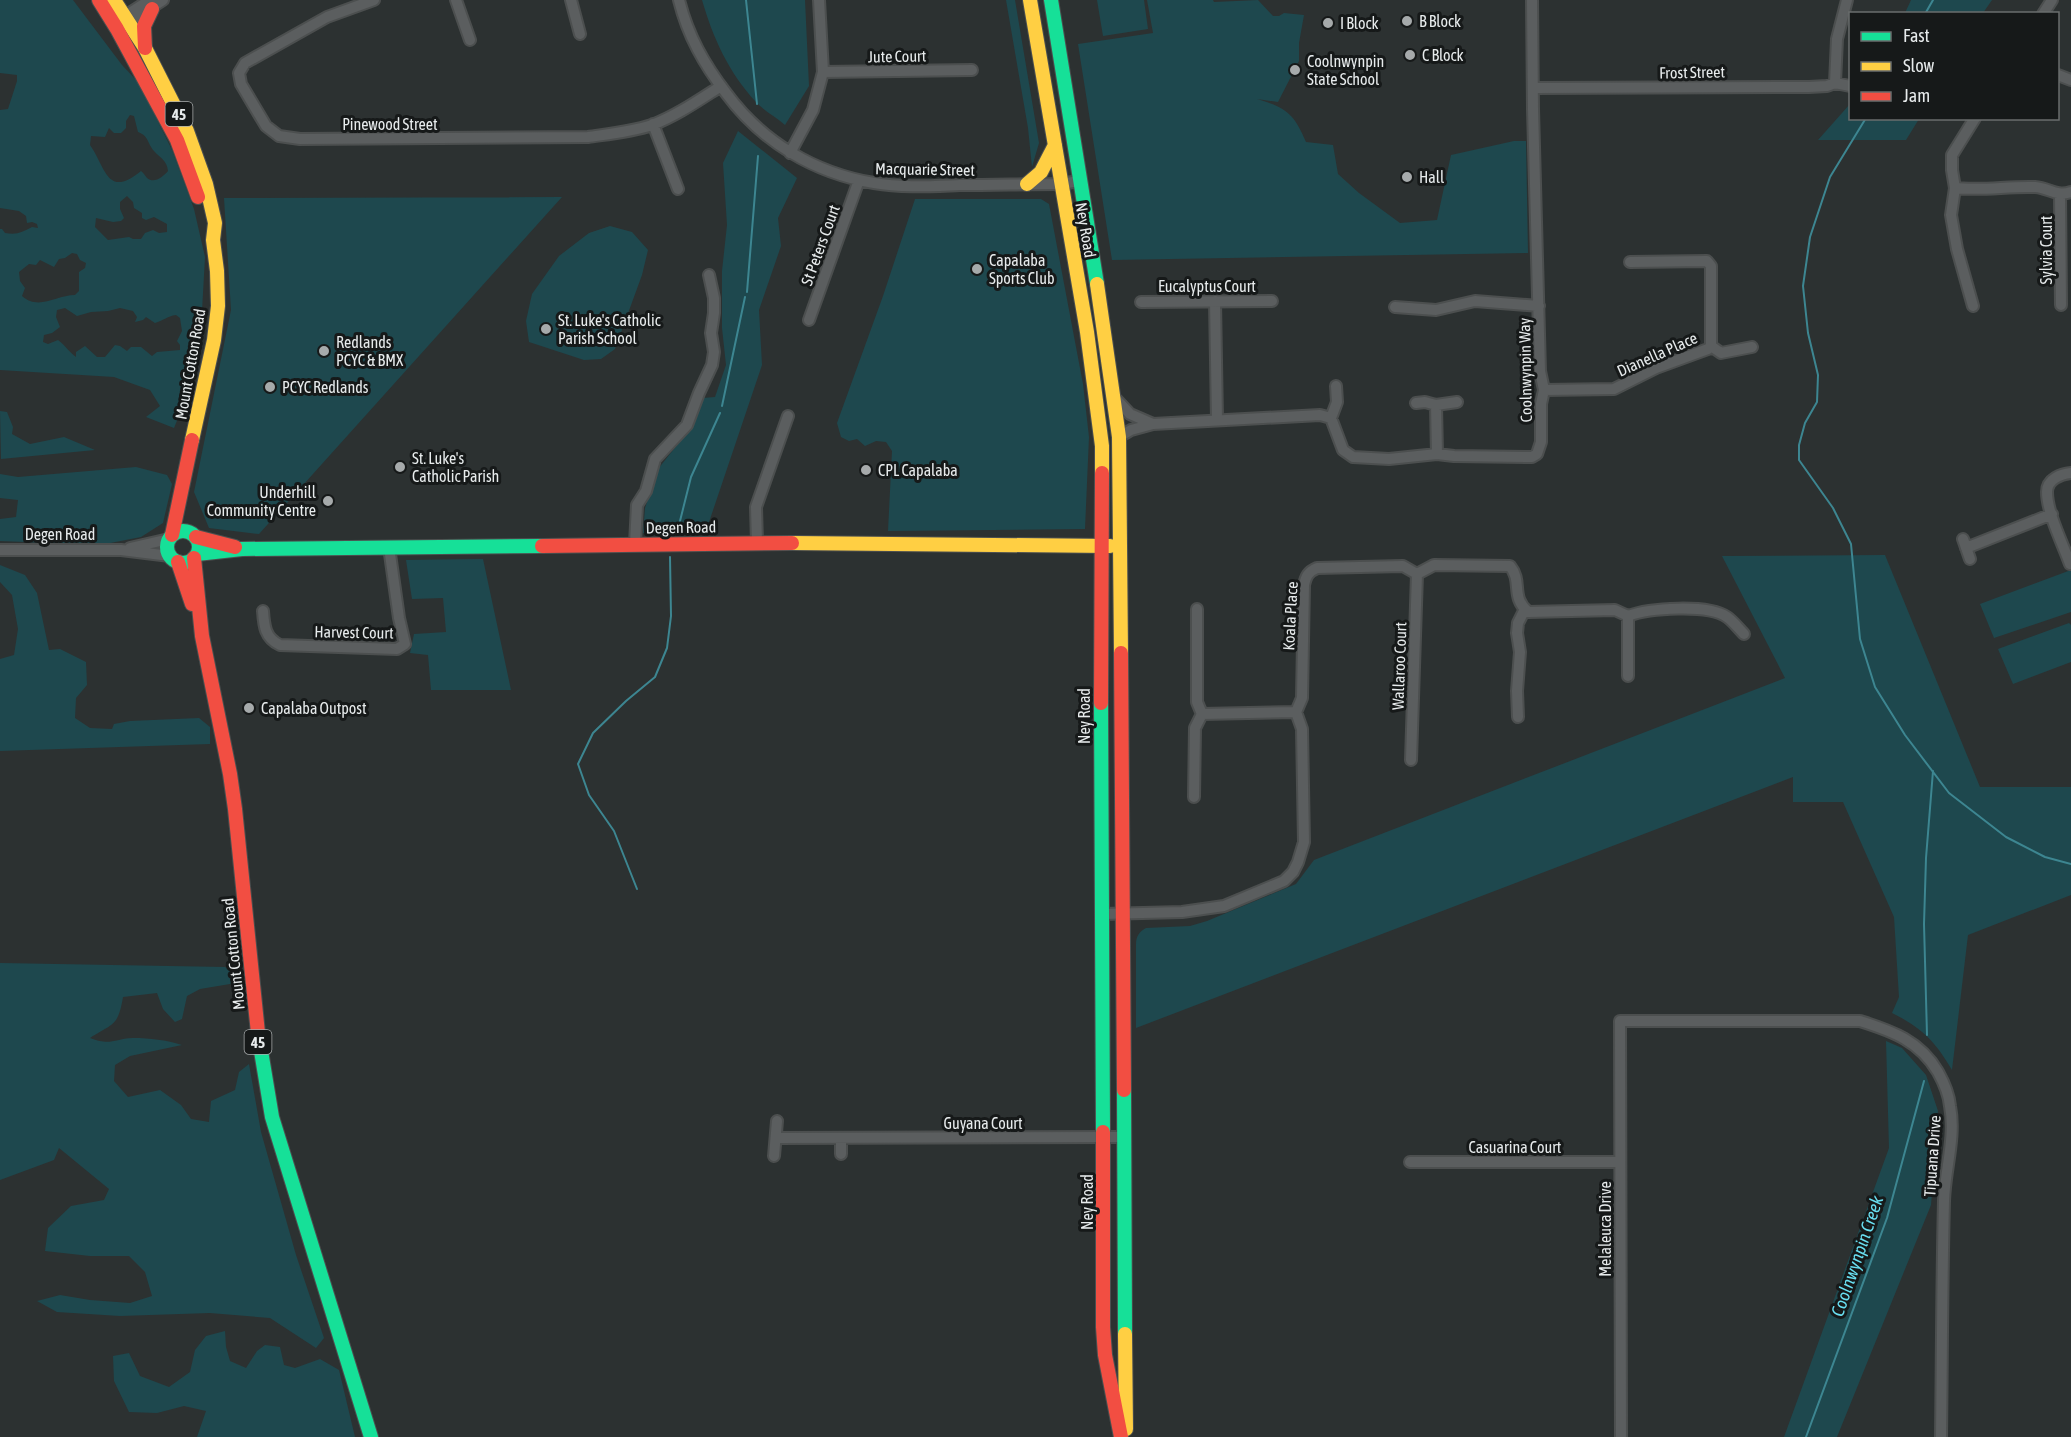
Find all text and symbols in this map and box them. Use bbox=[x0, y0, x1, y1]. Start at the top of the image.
place label: B Block bbox=[1419, 12, 1461, 30]
legend bbox=[1849, 12, 2059, 120]
place label: I Block bbox=[1340, 14, 1378, 32]
marker: B Block bbox=[1400, 14, 1414, 28]
marker: I Block bbox=[1321, 16, 1335, 30]
text: Fast bbox=[1903, 25, 1930, 46]
street label: Jute Court bbox=[868, 46, 927, 66]
place label: C Block bbox=[1422, 46, 1464, 64]
marker: C Block bbox=[1403, 48, 1417, 62]
place label: Coolnwynpin State School bbox=[1307, 52, 1384, 88]
text: Slow bbox=[1903, 55, 1934, 76]
street label: Frost Street bbox=[1659, 62, 1726, 82]
marker: Coolnwynpin State School bbox=[1288, 63, 1302, 77]
text: Jam bbox=[1903, 85, 1930, 106]
road number: 45 bbox=[166, 102, 192, 126]
street label: Pinewood Street bbox=[342, 115, 438, 133]
street label: Macquarie Street bbox=[875, 159, 975, 180]
place label: Hall bbox=[1419, 168, 1445, 186]
marker: Hall bbox=[1400, 170, 1414, 184]
street label: Ney Road bbox=[1071, 201, 1100, 259]
street label: St Peters Court bbox=[797, 202, 843, 288]
street label: Sylvia Court bbox=[2037, 215, 2056, 284]
place label: Capalaba Sports Club bbox=[989, 251, 1055, 288]
marker: Capalaba Sports Club bbox=[970, 262, 984, 276]
street label: Eucalyptus Court bbox=[1158, 277, 1256, 296]
street label: Mount Cotton Road bbox=[171, 307, 209, 421]
place label: St. Luke's Catholic Parish School bbox=[558, 311, 661, 347]
street label: Coolnwynpin Way bbox=[1515, 317, 1536, 422]
marker: St. Luke's Catholic Parish School bbox=[539, 322, 553, 336]
street label: Dianella Place bbox=[1614, 328, 1700, 380]
place label: Redlands PCYC & BMX bbox=[336, 333, 404, 369]
marker: Redlands PCYC & BMX bbox=[317, 344, 331, 358]
place label: PCYC Redlands bbox=[282, 378, 369, 396]
marker: PCYC Redlands bbox=[263, 380, 277, 394]
place label: St. Luke's Catholic Parish bbox=[412, 449, 499, 485]
marker: St. Luke's Catholic Parish bbox=[393, 460, 407, 474]
place label: CPL Capalaba bbox=[878, 461, 958, 480]
marker: CPL Capalaba bbox=[859, 463, 873, 477]
place label: Underhill Community Centre bbox=[207, 483, 317, 520]
marker: Underhill Community Centre bbox=[321, 494, 335, 508]
street label: Degen Road bbox=[646, 517, 716, 538]
street label: Degen Road bbox=[25, 525, 95, 544]
street label: Koala Place bbox=[1279, 581, 1301, 651]
street label: Wallaroo Court bbox=[1388, 621, 1410, 710]
street label: Harvest Court bbox=[314, 622, 394, 642]
street label: Ney Road bbox=[1075, 688, 1094, 744]
place label: Capalaba Outpost bbox=[261, 699, 367, 718]
marker: Capalaba Outpost bbox=[242, 701, 256, 715]
street label: Mount Cotton Road bbox=[218, 897, 248, 1011]
road number: 45 bbox=[244, 1030, 272, 1054]
street label: Guyana Court bbox=[943, 1114, 1023, 1133]
street label: Tipuana Drive bbox=[1920, 1115, 1945, 1197]
street label: Casuarina Court bbox=[1469, 1138, 1562, 1156]
street label: Ney Road bbox=[1078, 1174, 1097, 1230]
street label: Melaleuca Drive bbox=[1596, 1181, 1614, 1277]
water label: Coolnwynpin Creek bbox=[1827, 1192, 1888, 1319]

